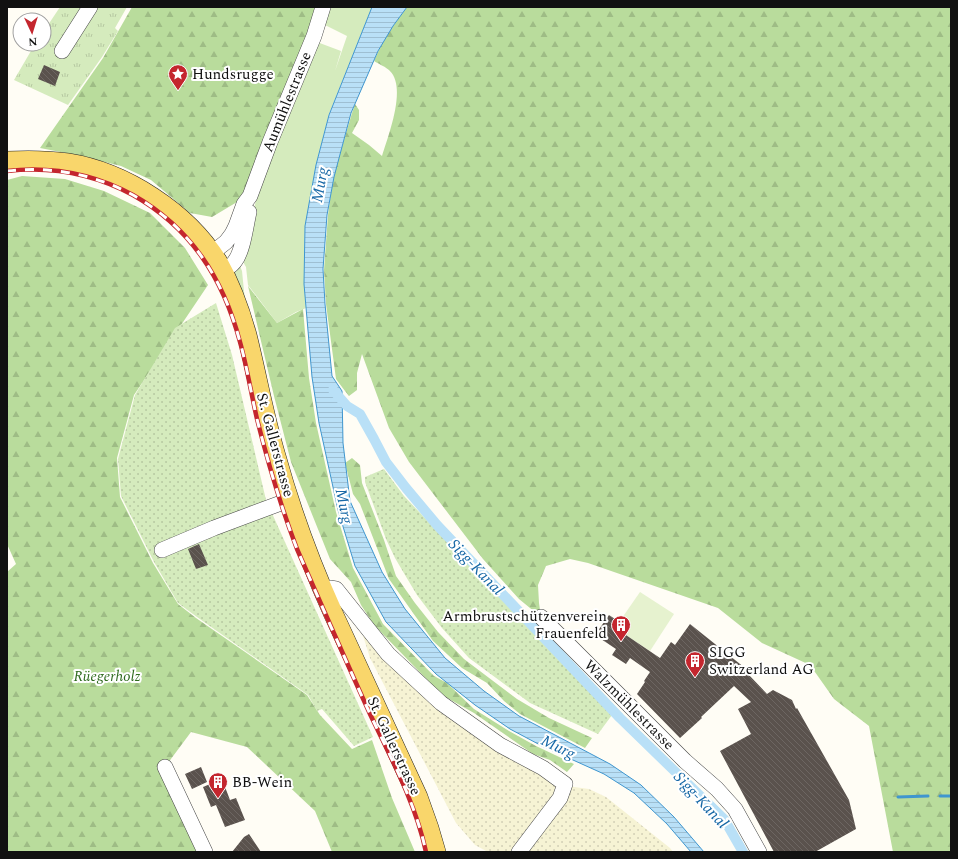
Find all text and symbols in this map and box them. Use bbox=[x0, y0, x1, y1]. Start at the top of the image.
north arrow bbox=[12, 12, 52, 52]
text: N bbox=[28, 33, 38, 50]
street label: Aumühlestrasse bbox=[256, 48, 318, 156]
place icon: Hundsrugge bbox=[167, 63, 189, 91]
place label: Hundsrugge bbox=[192, 63, 274, 86]
water label: Murg bbox=[305, 165, 335, 204]
street label: St. Gallerstrasse bbox=[250, 390, 300, 500]
water label: Murg bbox=[329, 486, 360, 527]
water label: Sigg-Kanal bbox=[443, 533, 509, 601]
place label: Armbrustschützenverein Frauenfeld bbox=[442, 605, 607, 645]
building icon: Armbrustschützenverein Frauenfeld bbox=[610, 614, 632, 642]
place label: SIGG Switzerland AG bbox=[709, 641, 814, 681]
building icon: SIGG Switzerland AG bbox=[684, 650, 706, 678]
street label: Walzmühlestrasse bbox=[578, 654, 680, 756]
park label: Rüegerholz bbox=[73, 665, 141, 688]
street label: St. Gallerstrasse bbox=[361, 693, 427, 799]
water label: Murg bbox=[537, 728, 580, 766]
water label: Sigg-Kanal bbox=[668, 766, 734, 834]
building icon: BB-Wein bbox=[207, 771, 229, 799]
place label: BB-Wein bbox=[232, 771, 292, 794]

